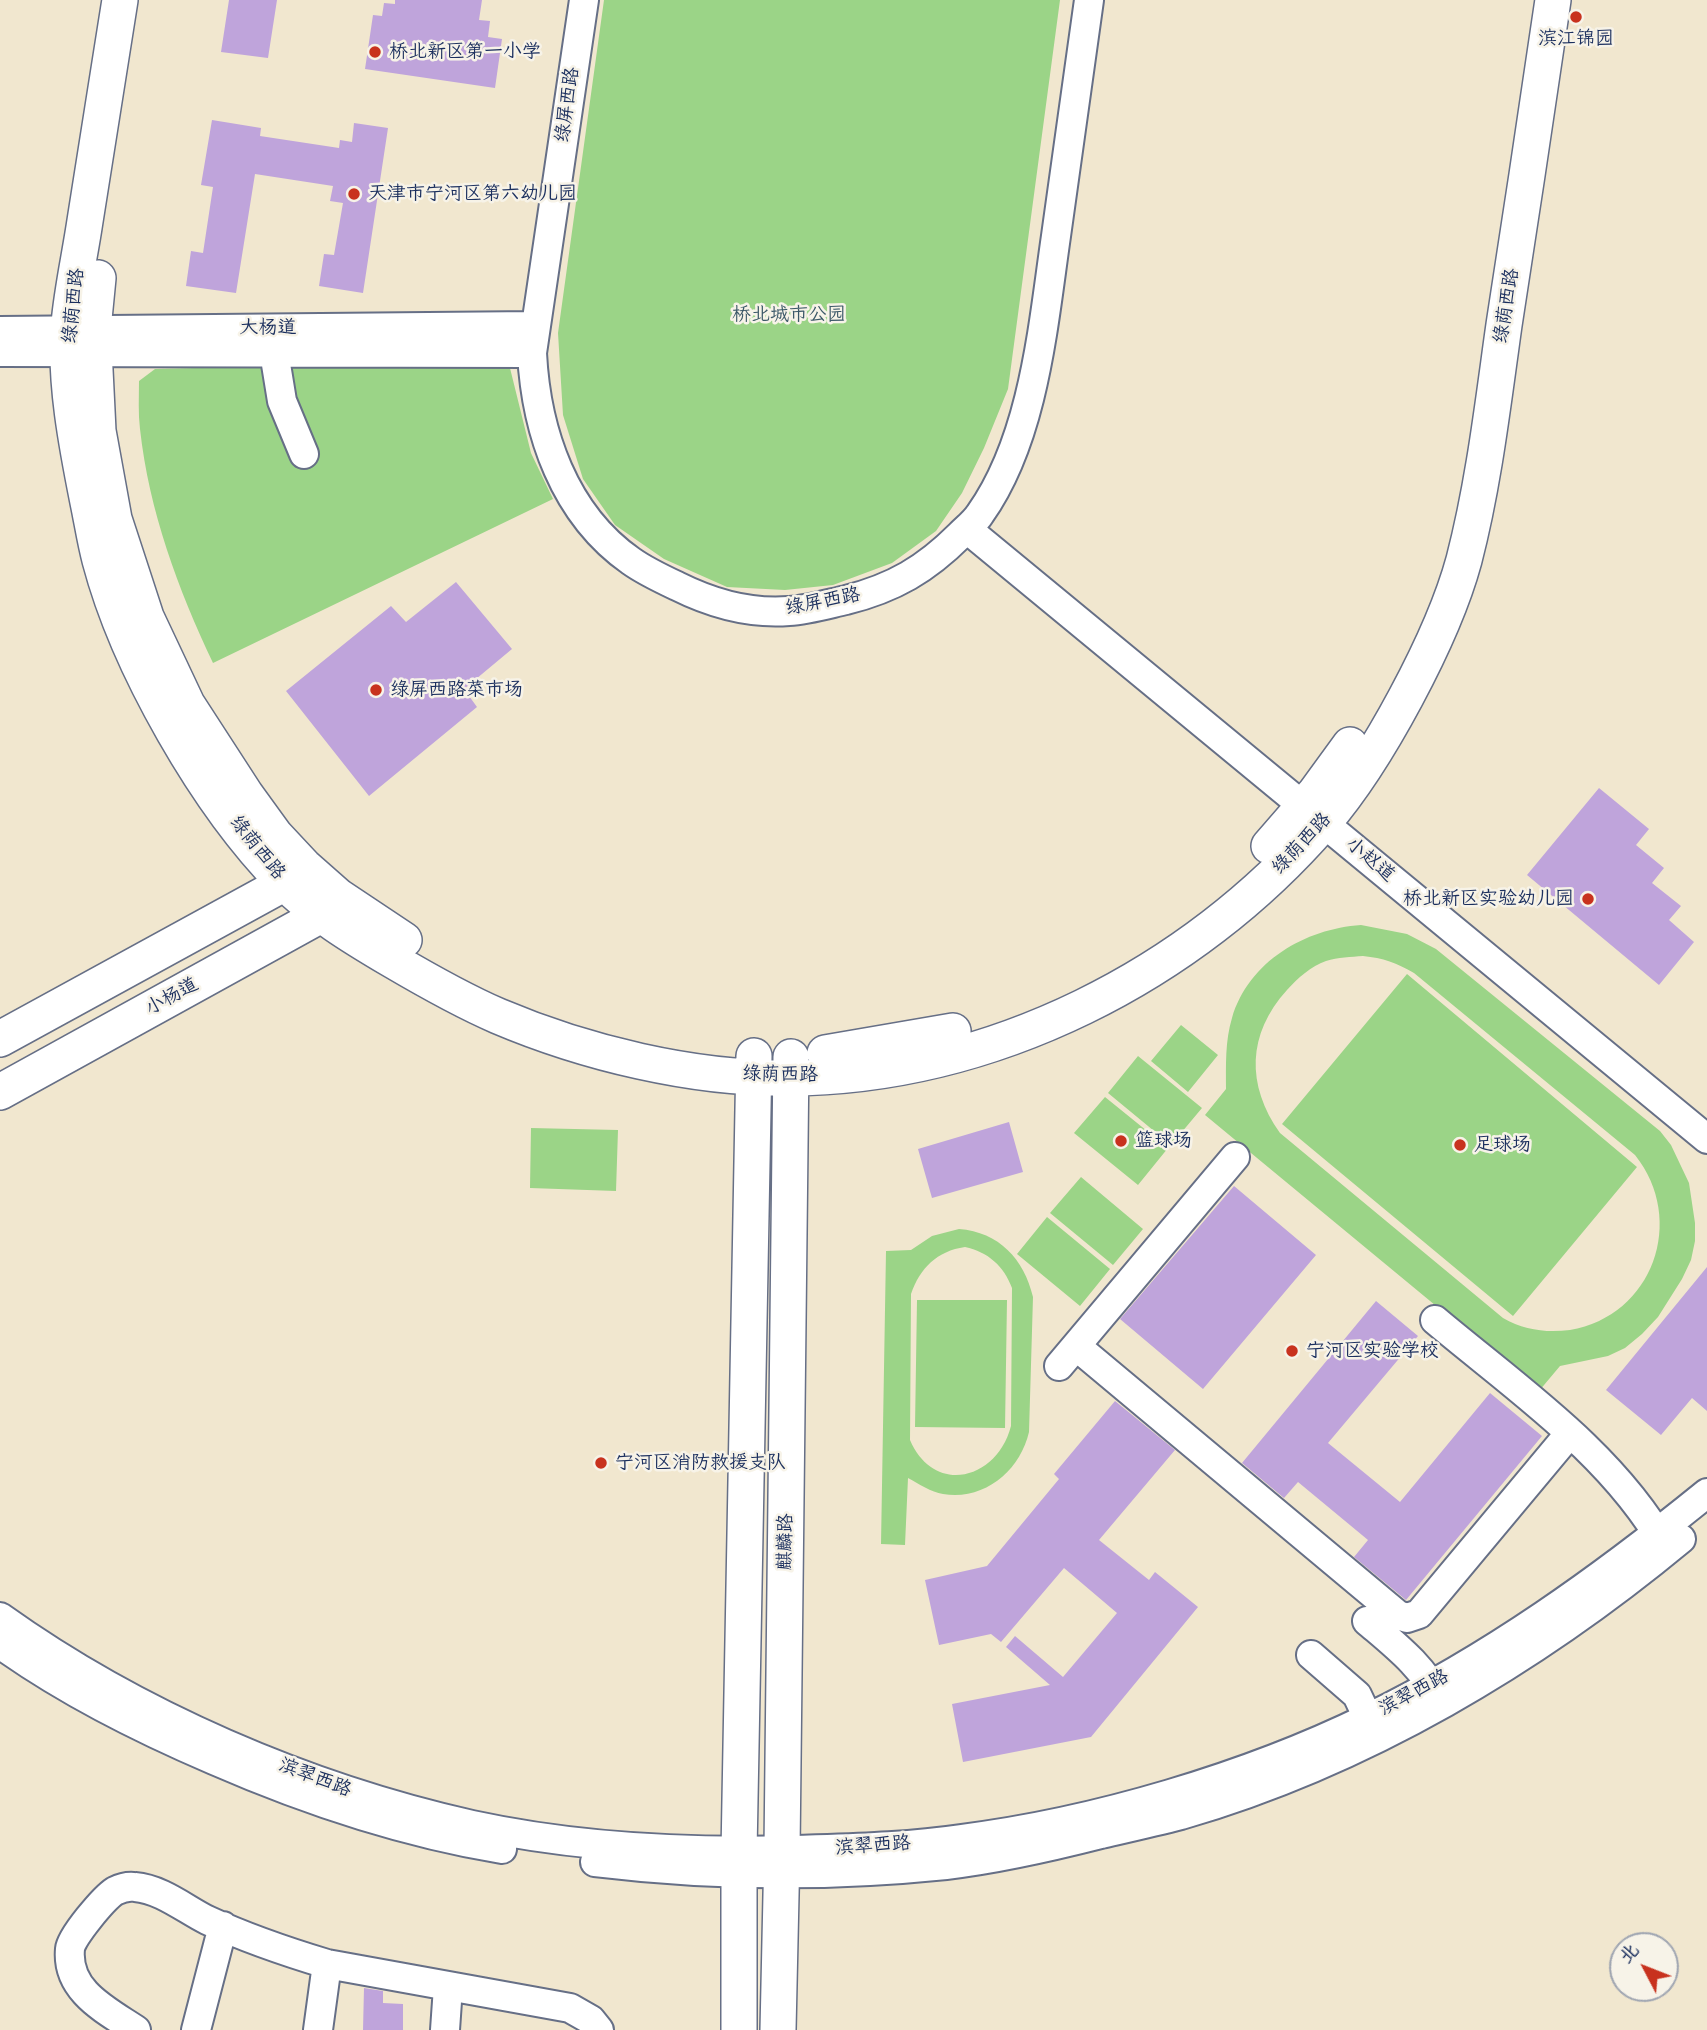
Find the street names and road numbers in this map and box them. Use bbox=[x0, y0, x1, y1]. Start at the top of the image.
street label: 绿屏西路 bbox=[551, 66, 585, 144]
street label: 绿荫西路 bbox=[59, 267, 89, 345]
street label: 绿荫西路 bbox=[1490, 267, 1524, 345]
street label: 大杨道 bbox=[240, 317, 296, 339]
street label: 绿屏西路 bbox=[784, 584, 862, 620]
street label: 绿荫西路 bbox=[1268, 808, 1336, 880]
street label: 绿荫西路 bbox=[224, 811, 290, 885]
street label: 小赵道 bbox=[1341, 833, 1399, 887]
street label: 小杨道 bbox=[142, 973, 202, 1021]
street label: 绿荫西路 bbox=[742, 1063, 818, 1087]
street label: 麒麟路 bbox=[774, 1513, 798, 1571]
street label: 滨翠西路 bbox=[1375, 1665, 1453, 1721]
street label: 滨翠西路 bbox=[275, 1754, 355, 1802]
street label: 滨翠西路 bbox=[834, 1832, 912, 1860]

